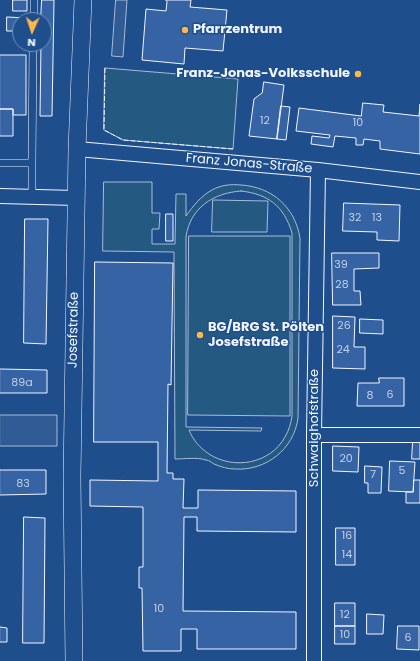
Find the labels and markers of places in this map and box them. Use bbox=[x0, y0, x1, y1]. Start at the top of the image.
place label: Pfarrzentrum bbox=[193, 22, 282, 38]
marker: Pfarrzentrum bbox=[180, 25, 190, 35]
place label: Franz-Jonas-Volksschule bbox=[176, 66, 350, 82]
marker: Franz-Jonas-Volksschule bbox=[353, 69, 363, 79]
place label: BG/BRG St. Pölten Josefstraße bbox=[208, 320, 324, 351]
marker: BG/BRG St. Pölten Josefstraße bbox=[195, 330, 205, 340]

